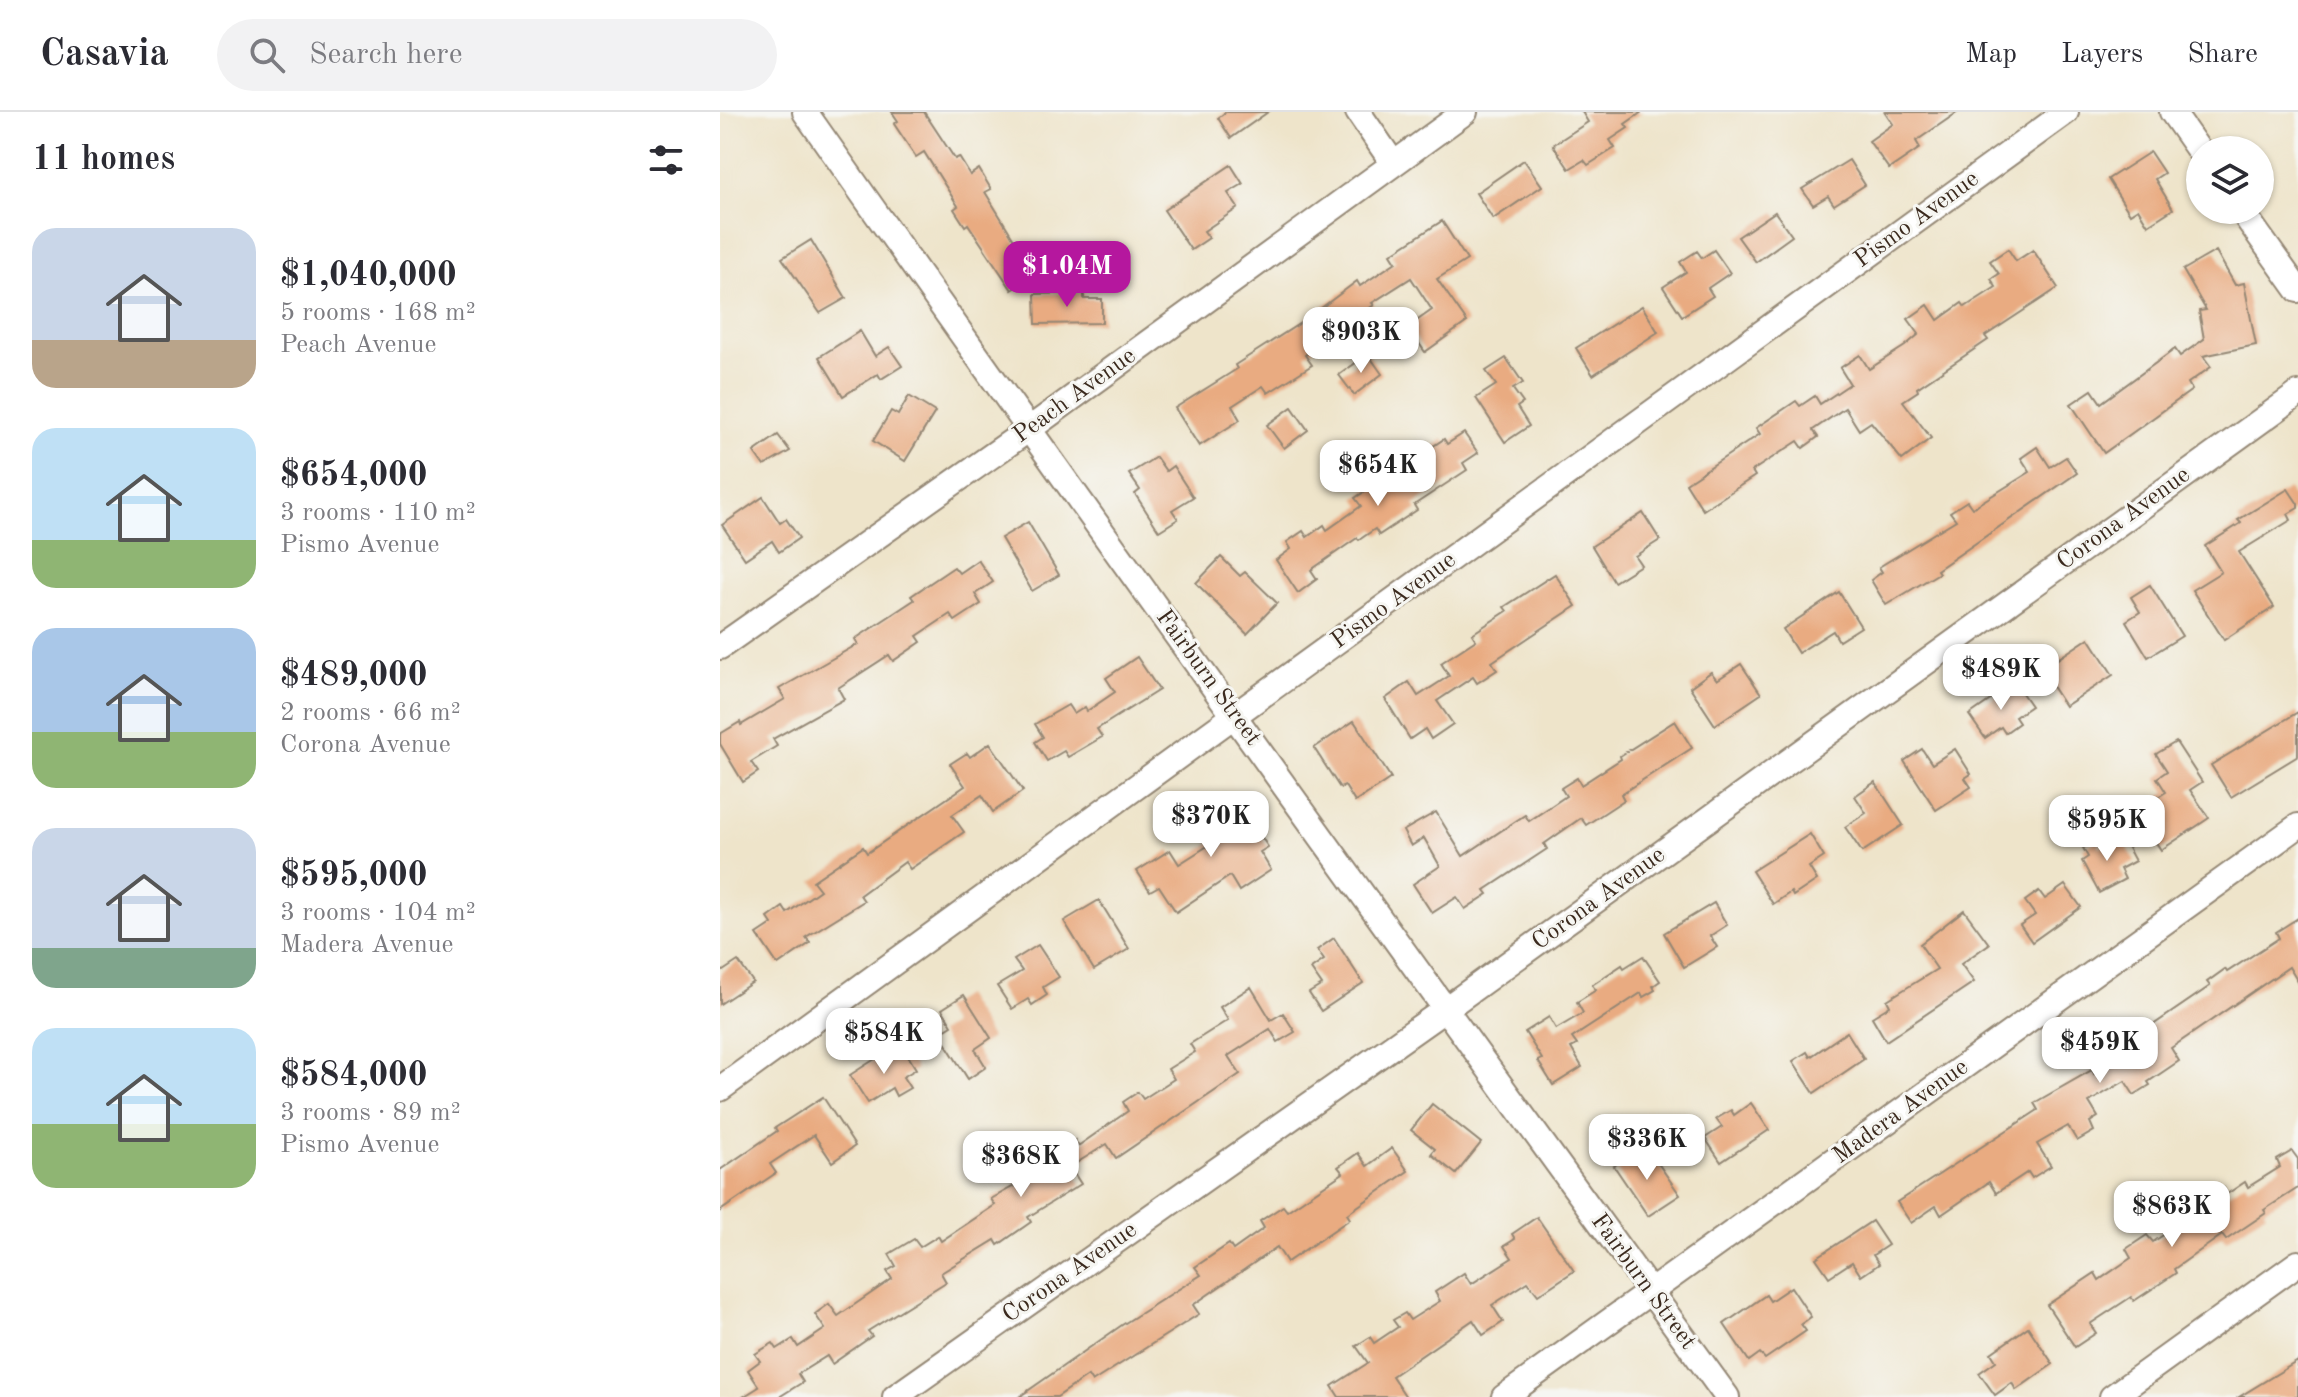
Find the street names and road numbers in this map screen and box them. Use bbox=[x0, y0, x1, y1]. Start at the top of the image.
street label: Pismo Avenue bbox=[1850, 167, 1984, 273]
street label: Peach Avenue bbox=[1010, 344, 1140, 448]
street label: Corona Avenue bbox=[2053, 463, 2195, 575]
street label: Pismo Avenue bbox=[1327, 548, 1461, 654]
street label: Fairburn Street bbox=[1151, 606, 1265, 750]
street label: Corona Avenue bbox=[1528, 843, 1670, 955]
street label: Madera Avenue bbox=[1829, 1055, 1973, 1169]
street label: Fairburn Street bbox=[1586, 1210, 1700, 1354]
street label: Corona Avenue bbox=[999, 1218, 1141, 1328]

